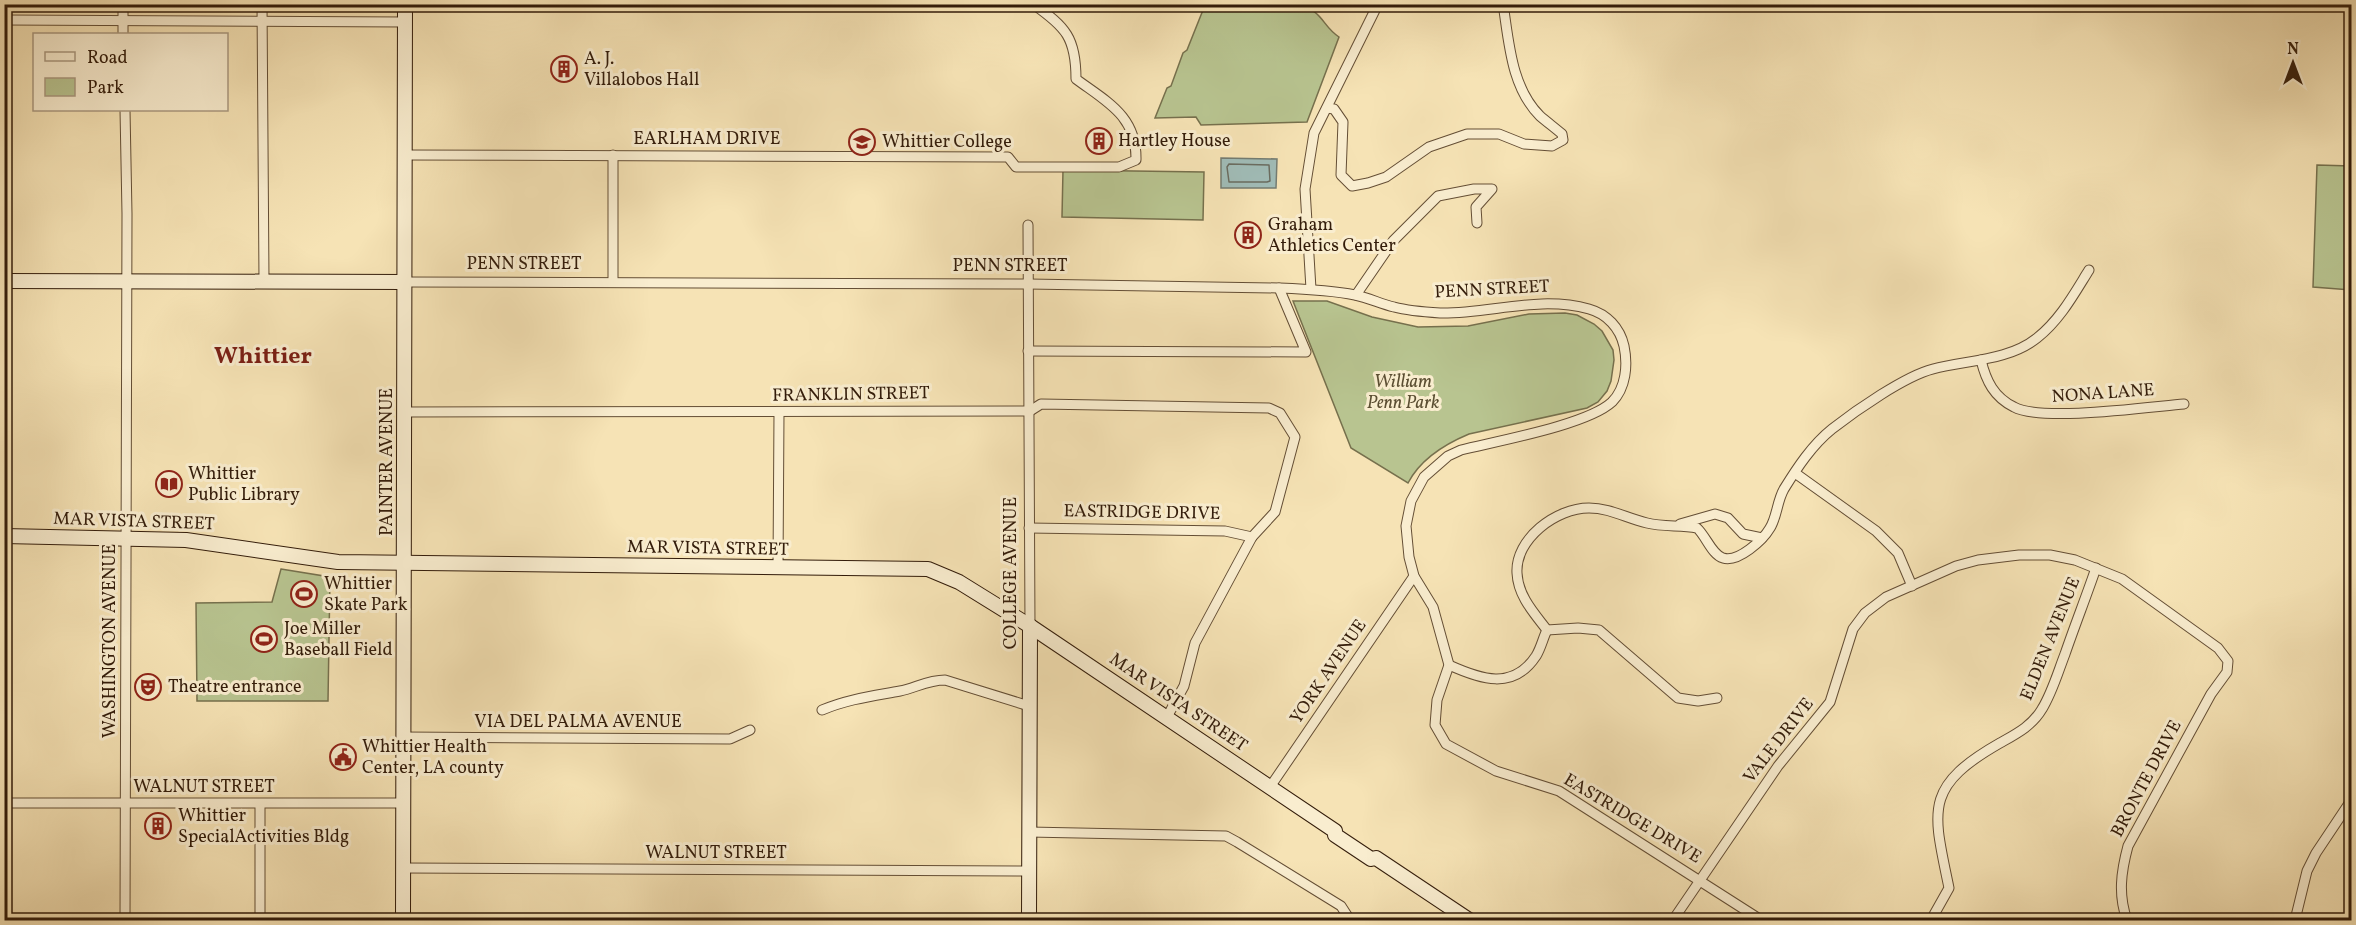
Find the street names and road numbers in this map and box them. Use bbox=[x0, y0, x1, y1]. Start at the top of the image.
street label: EARLHAM DRIVE bbox=[633, 127, 781, 152]
street label: PENN STREET bbox=[467, 252, 582, 277]
street label: PENN STREET bbox=[953, 254, 1068, 279]
street label: PENN STREET bbox=[1434, 274, 1551, 305]
street label: NONA LANE bbox=[2051, 378, 2155, 410]
street label: FRANKLIN STREET bbox=[772, 381, 930, 409]
street label: PAINTER AVENUE bbox=[375, 388, 400, 536]
street label: COLLEGE AVENUE bbox=[999, 497, 1024, 649]
street label: EASTRIDGE DRIVE bbox=[1063, 499, 1221, 527]
street label: MAR VISTA STREET bbox=[53, 507, 216, 537]
street label: MAR VISTA STREET bbox=[627, 535, 790, 563]
street label: WASHINGTON AVENUE bbox=[98, 544, 123, 738]
street label: ELDEN AVENUE bbox=[2015, 573, 2087, 705]
street label: YORK AVENUE bbox=[1285, 615, 1373, 729]
street label: MAR VISTA STREET bbox=[1104, 647, 1252, 759]
street label: VALE DRIVE bbox=[1738, 693, 1820, 789]
street label: VIA DEL PALMA AVENUE bbox=[474, 710, 682, 735]
street label: BRONTE DRIVE bbox=[2106, 716, 2189, 842]
street label: EASTRIDGE DRIVE bbox=[1558, 768, 1706, 870]
street label: WALNUT STREET bbox=[133, 775, 275, 800]
street label: WALNUT STREET bbox=[645, 841, 787, 866]

